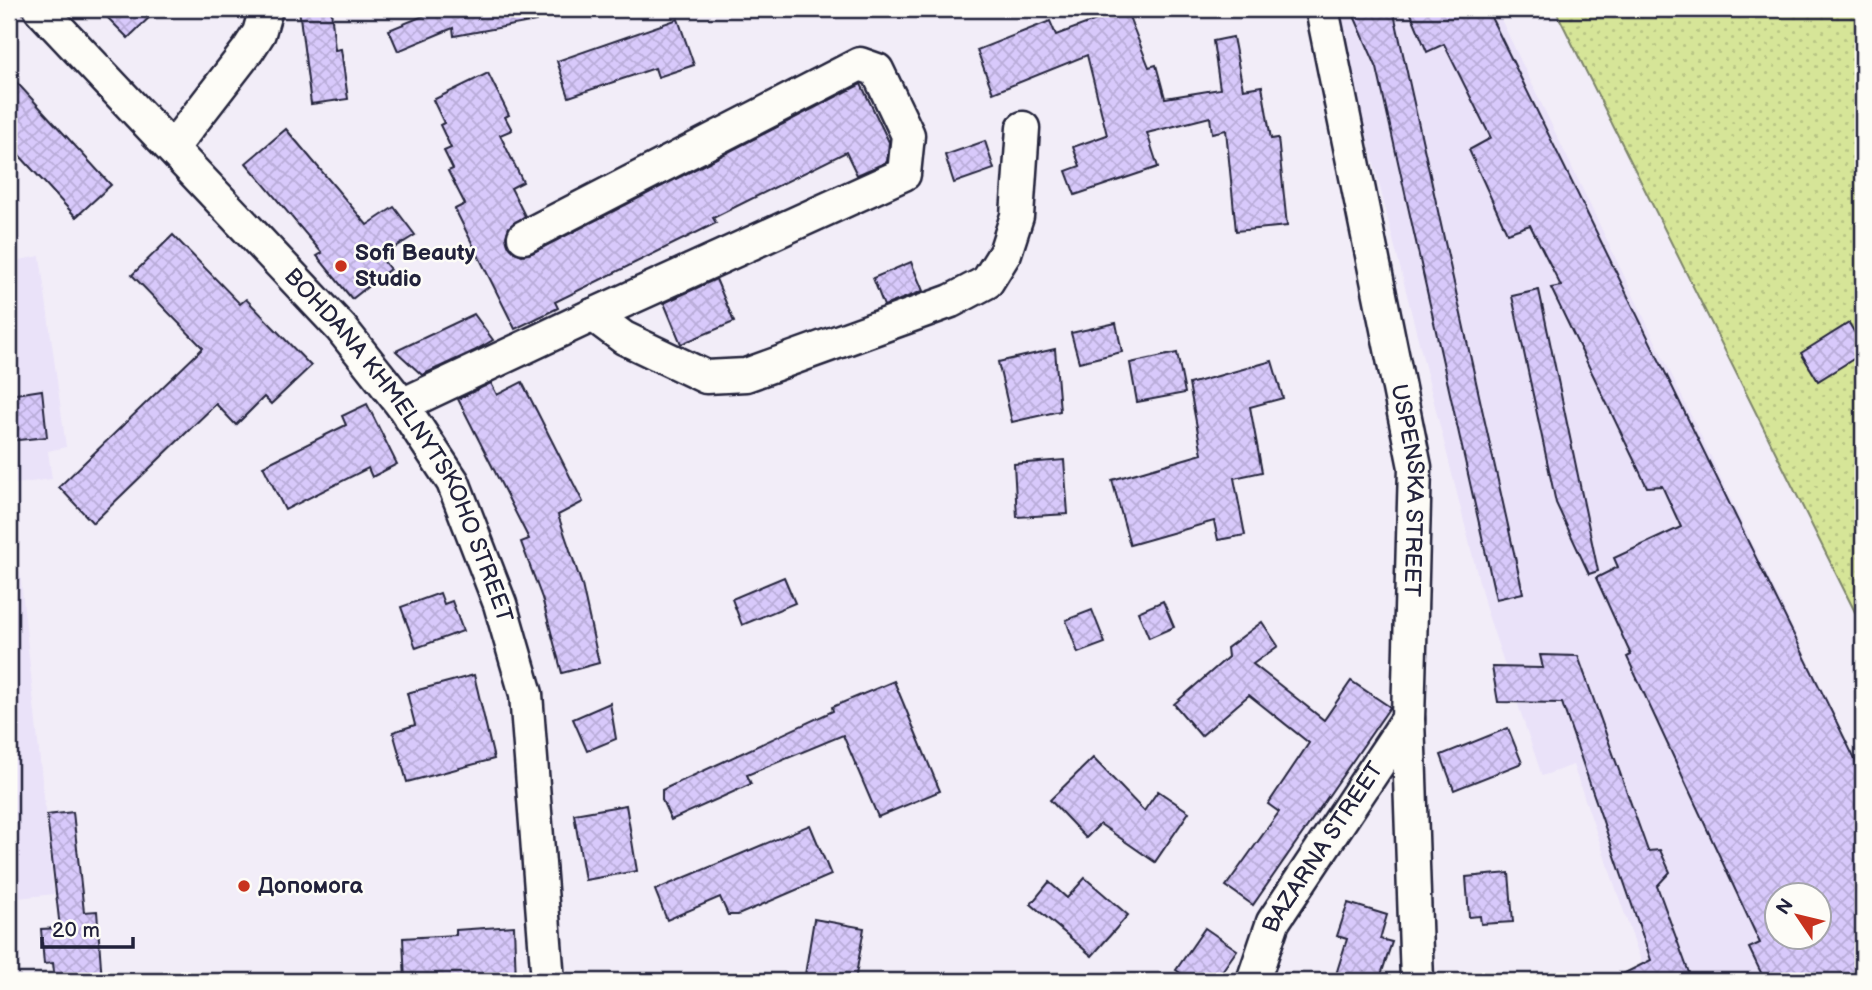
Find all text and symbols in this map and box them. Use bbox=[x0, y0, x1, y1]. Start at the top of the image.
place label: Sofi Beauty Studio bbox=[355, 239, 476, 293]
marker: Sofi Beauty Studio bbox=[333, 258, 349, 274]
street label: BOHDANA KHMELNYTSKOHO STREET bbox=[278, 263, 519, 626]
street label: USPENSKA STREET bbox=[1384, 381, 1429, 597]
street label: BAZARNA STREET bbox=[1257, 756, 1390, 936]
place label: Допомога bbox=[258, 872, 364, 900]
marker: Допомога bbox=[236, 878, 252, 894]
north arrow bbox=[1764, 881, 1834, 951]
text: N bbox=[1772, 895, 1799, 920]
scale bar bbox=[42, 906, 133, 950]
text: 20 m bbox=[52, 918, 100, 943]

